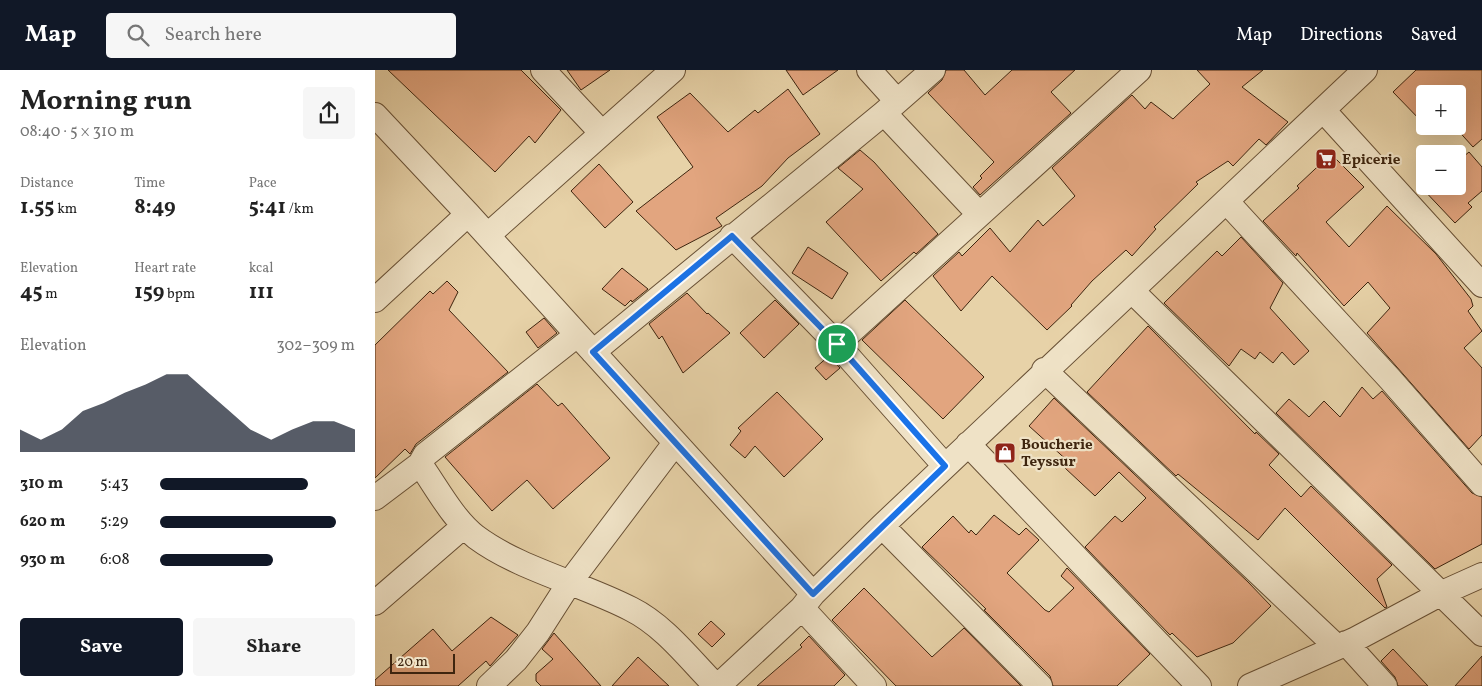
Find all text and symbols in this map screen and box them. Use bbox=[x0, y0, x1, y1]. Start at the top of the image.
search box bbox=[106, 13, 456, 58]
text: Map bbox=[25, 18, 76, 52]
icon: search bbox=[124, 21, 152, 49]
text: Search here bbox=[164, 22, 262, 48]
text: Map bbox=[1236, 23, 1272, 48]
text: Directions bbox=[1300, 23, 1383, 48]
text: Saved bbox=[1411, 23, 1457, 48]
text: Morning run bbox=[20, 82, 192, 121]
map controls bbox=[1416, 85, 1466, 195]
button: + bbox=[1416, 85, 1466, 135]
button: share bbox=[303, 87, 355, 139]
text: 08:40 · 5 × 310 m bbox=[20, 121, 134, 143]
button: − bbox=[1416, 145, 1466, 195]
supermarket icon: Epicerie bbox=[1314, 147, 1338, 171]
place label: Epicerie bbox=[1342, 150, 1401, 171]
text: Distance bbox=[20, 174, 74, 193]
text: Time bbox=[134, 174, 165, 193]
text: Pace bbox=[249, 174, 277, 193]
text: 1.55 bbox=[20, 193, 54, 222]
text: 8:49 bbox=[134, 193, 176, 222]
text: 5:41 bbox=[249, 193, 286, 222]
text: km bbox=[54, 200, 77, 219]
text: /km bbox=[286, 200, 314, 219]
text: Elevation bbox=[20, 259, 78, 278]
text: Heart rate bbox=[134, 259, 196, 278]
text: kcal bbox=[249, 259, 274, 278]
text: 45 bbox=[20, 278, 43, 307]
text: 159 bbox=[134, 278, 164, 307]
text: 111 bbox=[249, 278, 274, 307]
text: m bbox=[43, 285, 58, 304]
text: bpm bbox=[164, 285, 195, 304]
pin bbox=[816, 323, 858, 365]
icon: arrive bbox=[823, 330, 851, 358]
text: Elevation bbox=[20, 335, 87, 357]
text: 302–309 m bbox=[277, 335, 355, 357]
place label: Boucherie Teyssur bbox=[1021, 435, 1093, 473]
shop icon: Boucherie Teyssur bbox=[993, 441, 1017, 465]
text: 310 m bbox=[20, 473, 63, 495]
text: 5:43 bbox=[100, 473, 129, 495]
text: 620 m bbox=[20, 511, 66, 533]
text: 5:29 bbox=[100, 511, 128, 533]
text: 930 m bbox=[20, 549, 65, 571]
text: 6:08 bbox=[100, 549, 130, 571]
button: Save bbox=[20, 618, 183, 676]
button: Share bbox=[193, 618, 355, 676]
scale bar bbox=[390, 651, 455, 674]
text: 20 m bbox=[397, 653, 428, 672]

